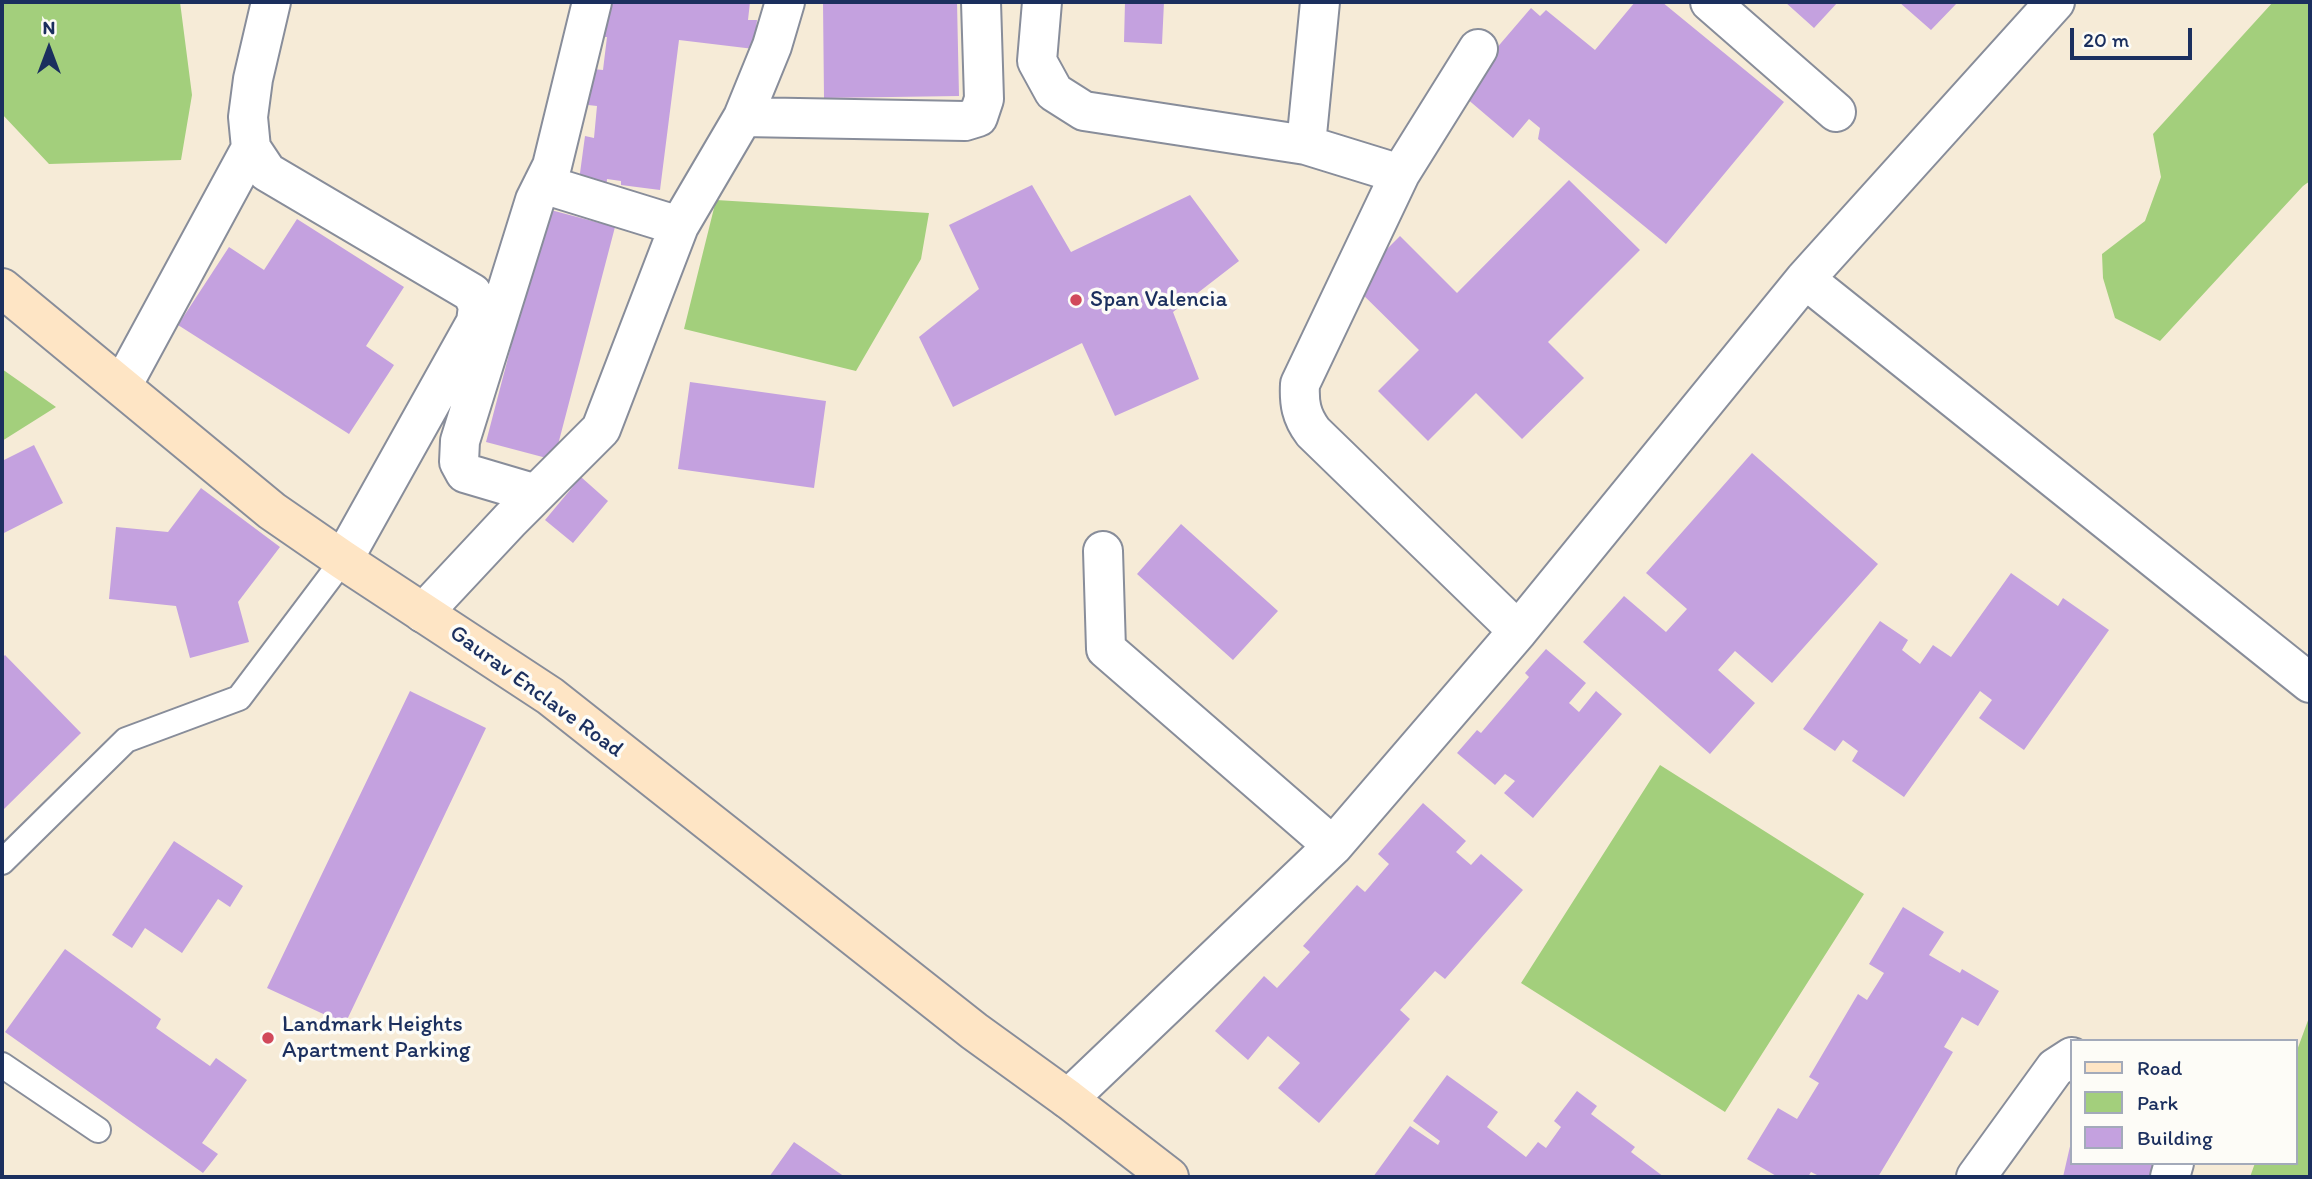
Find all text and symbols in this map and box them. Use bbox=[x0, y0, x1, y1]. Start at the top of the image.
north arrow bbox=[14, 14, 84, 84]
scale bar bbox=[2074, 14, 2196, 58]
text: N bbox=[43, 16, 55, 39]
text: 20 m bbox=[2083, 27, 2129, 52]
place label: Span Valencia bbox=[1090, 286, 1227, 314]
marker: Span Valencia bbox=[1068, 292, 1084, 308]
street label: Gaurav Enclave Road bbox=[444, 620, 628, 764]
place label: Landmark Heights Apartment Parking bbox=[282, 1011, 471, 1065]
marker: Landmark Heights Apartment Parking bbox=[260, 1030, 276, 1046]
legend bbox=[2070, 1039, 2298, 1165]
text: Road bbox=[2137, 1055, 2182, 1080]
text: Park bbox=[2137, 1090, 2178, 1115]
text: Building bbox=[2137, 1125, 2213, 1150]

